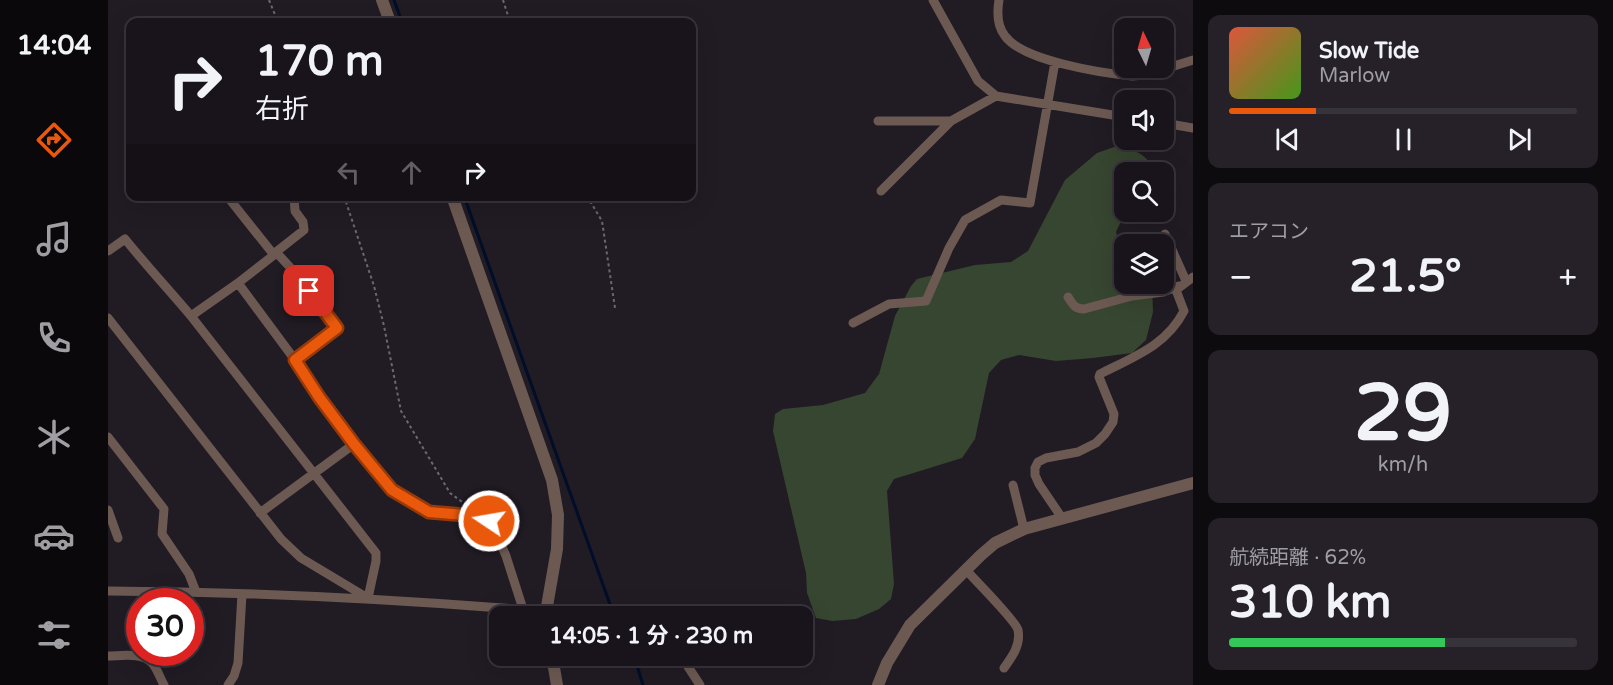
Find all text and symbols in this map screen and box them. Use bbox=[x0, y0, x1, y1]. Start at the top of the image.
north arrow bbox=[1114, 18, 1174, 78]
map controls bbox=[1114, 18, 1174, 294]
text: 14:04 bbox=[17, 29, 91, 62]
text: 170 m bbox=[255, 36, 384, 87]
text: Slow Tide bbox=[1319, 38, 1419, 64]
icon: right bbox=[156, 42, 234, 120]
text: Marlow bbox=[1319, 64, 1390, 88]
button: sound bbox=[1114, 90, 1174, 150]
text: 右折 bbox=[255, 93, 309, 126]
icon: directions bbox=[33, 119, 75, 161]
icon: previous bbox=[1271, 123, 1304, 156]
icon: pause bbox=[1387, 123, 1420, 156]
icon: next bbox=[1503, 123, 1536, 156]
icon: left bbox=[332, 156, 365, 189]
icon: ahead bbox=[395, 156, 428, 189]
icon: right bbox=[458, 156, 491, 189]
button: search bbox=[1114, 162, 1174, 222]
icon: music bbox=[33, 218, 75, 260]
text: エアコン bbox=[1229, 220, 1309, 244]
button: layers bbox=[1114, 234, 1174, 294]
text: 21.5° bbox=[1349, 250, 1462, 304]
text: − bbox=[1229, 258, 1253, 297]
text: + bbox=[1558, 258, 1577, 297]
pin bbox=[283, 265, 334, 316]
icon: arrive bbox=[292, 274, 325, 307]
icon: phone bbox=[33, 317, 75, 359]
text: 29 bbox=[1354, 367, 1452, 461]
icon: climate bbox=[33, 416, 75, 458]
text: km/h bbox=[1378, 453, 1428, 477]
position arrow bbox=[457, 489, 521, 553]
icon: car bbox=[33, 515, 75, 557]
text: 航続距離 · 62% bbox=[1229, 546, 1366, 570]
text: 310 km bbox=[1229, 576, 1391, 630]
speed limit sign: 30 bbox=[126, 588, 204, 666]
icon: filters bbox=[33, 614, 75, 656]
text: 14:05 · 1 分 · 230 m bbox=[549, 623, 753, 649]

